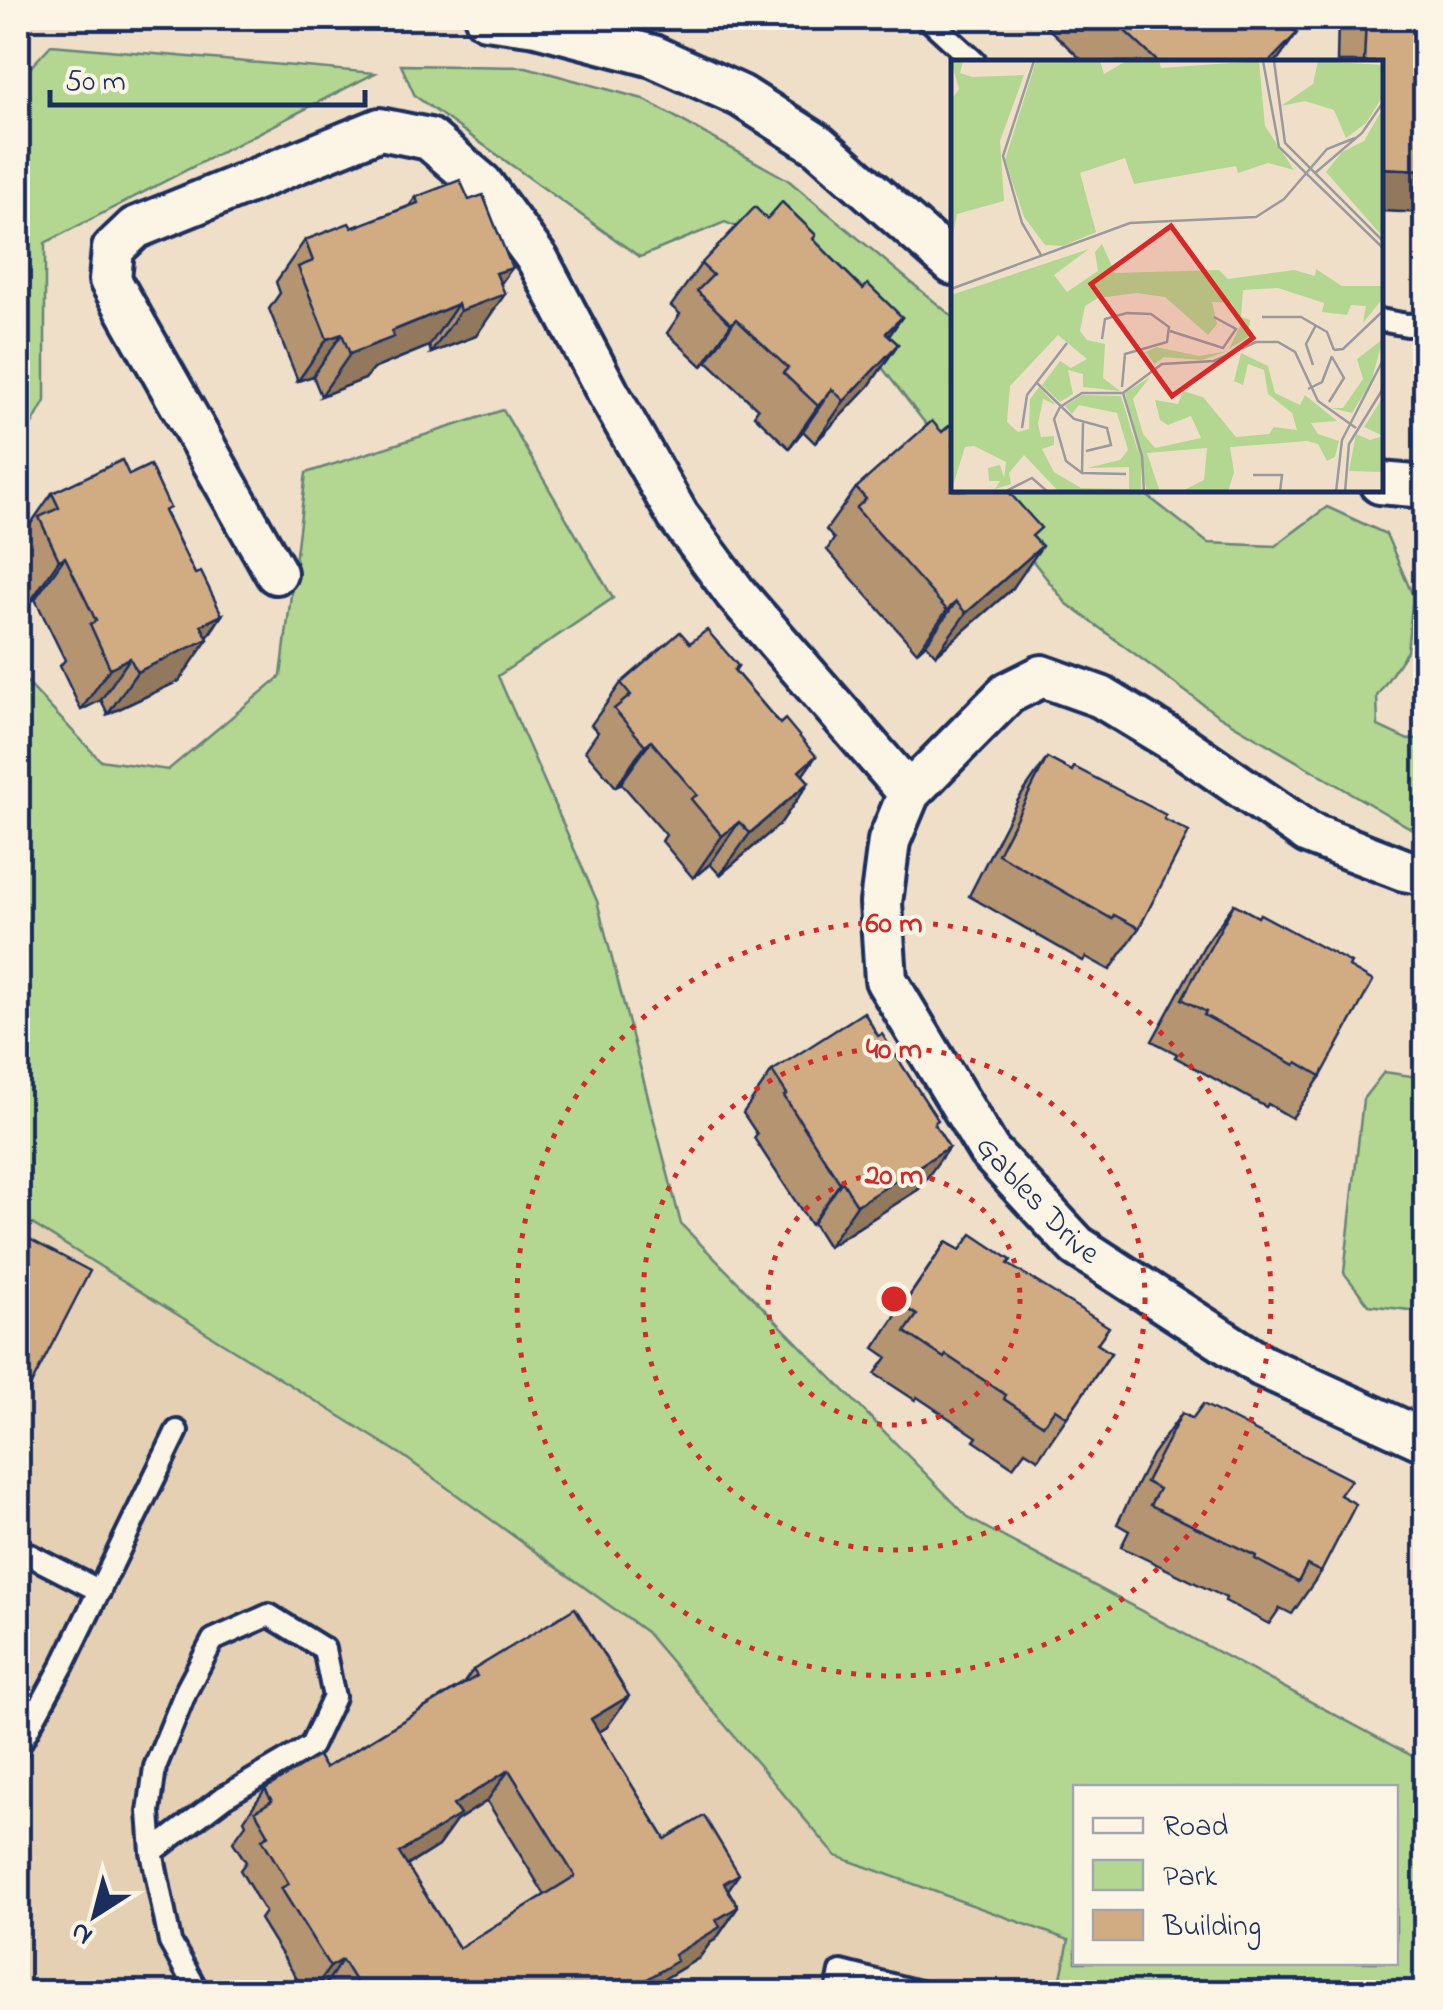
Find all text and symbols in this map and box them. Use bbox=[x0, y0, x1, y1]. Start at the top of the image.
scale bar bbox=[50, 45, 365, 107]
inset map bbox=[951, 60, 1383, 492]
text: 50 m bbox=[65, 61, 126, 105]
text: 60 m bbox=[866, 903, 922, 947]
text: 40 m bbox=[866, 1029, 922, 1073]
street label: Gables Drive bbox=[962, 1128, 1109, 1278]
text: 20 m bbox=[864, 1155, 923, 1199]
centre of rings bbox=[876, 1281, 912, 1317]
legend bbox=[1073, 1785, 1398, 1965]
text: Road bbox=[1163, 1806, 1228, 1850]
text: Park bbox=[1163, 1856, 1218, 1900]
north arrow bbox=[45, 1865, 145, 1965]
text: Building bbox=[1162, 1906, 1261, 1950]
text: N bbox=[63, 1910, 102, 1955]

